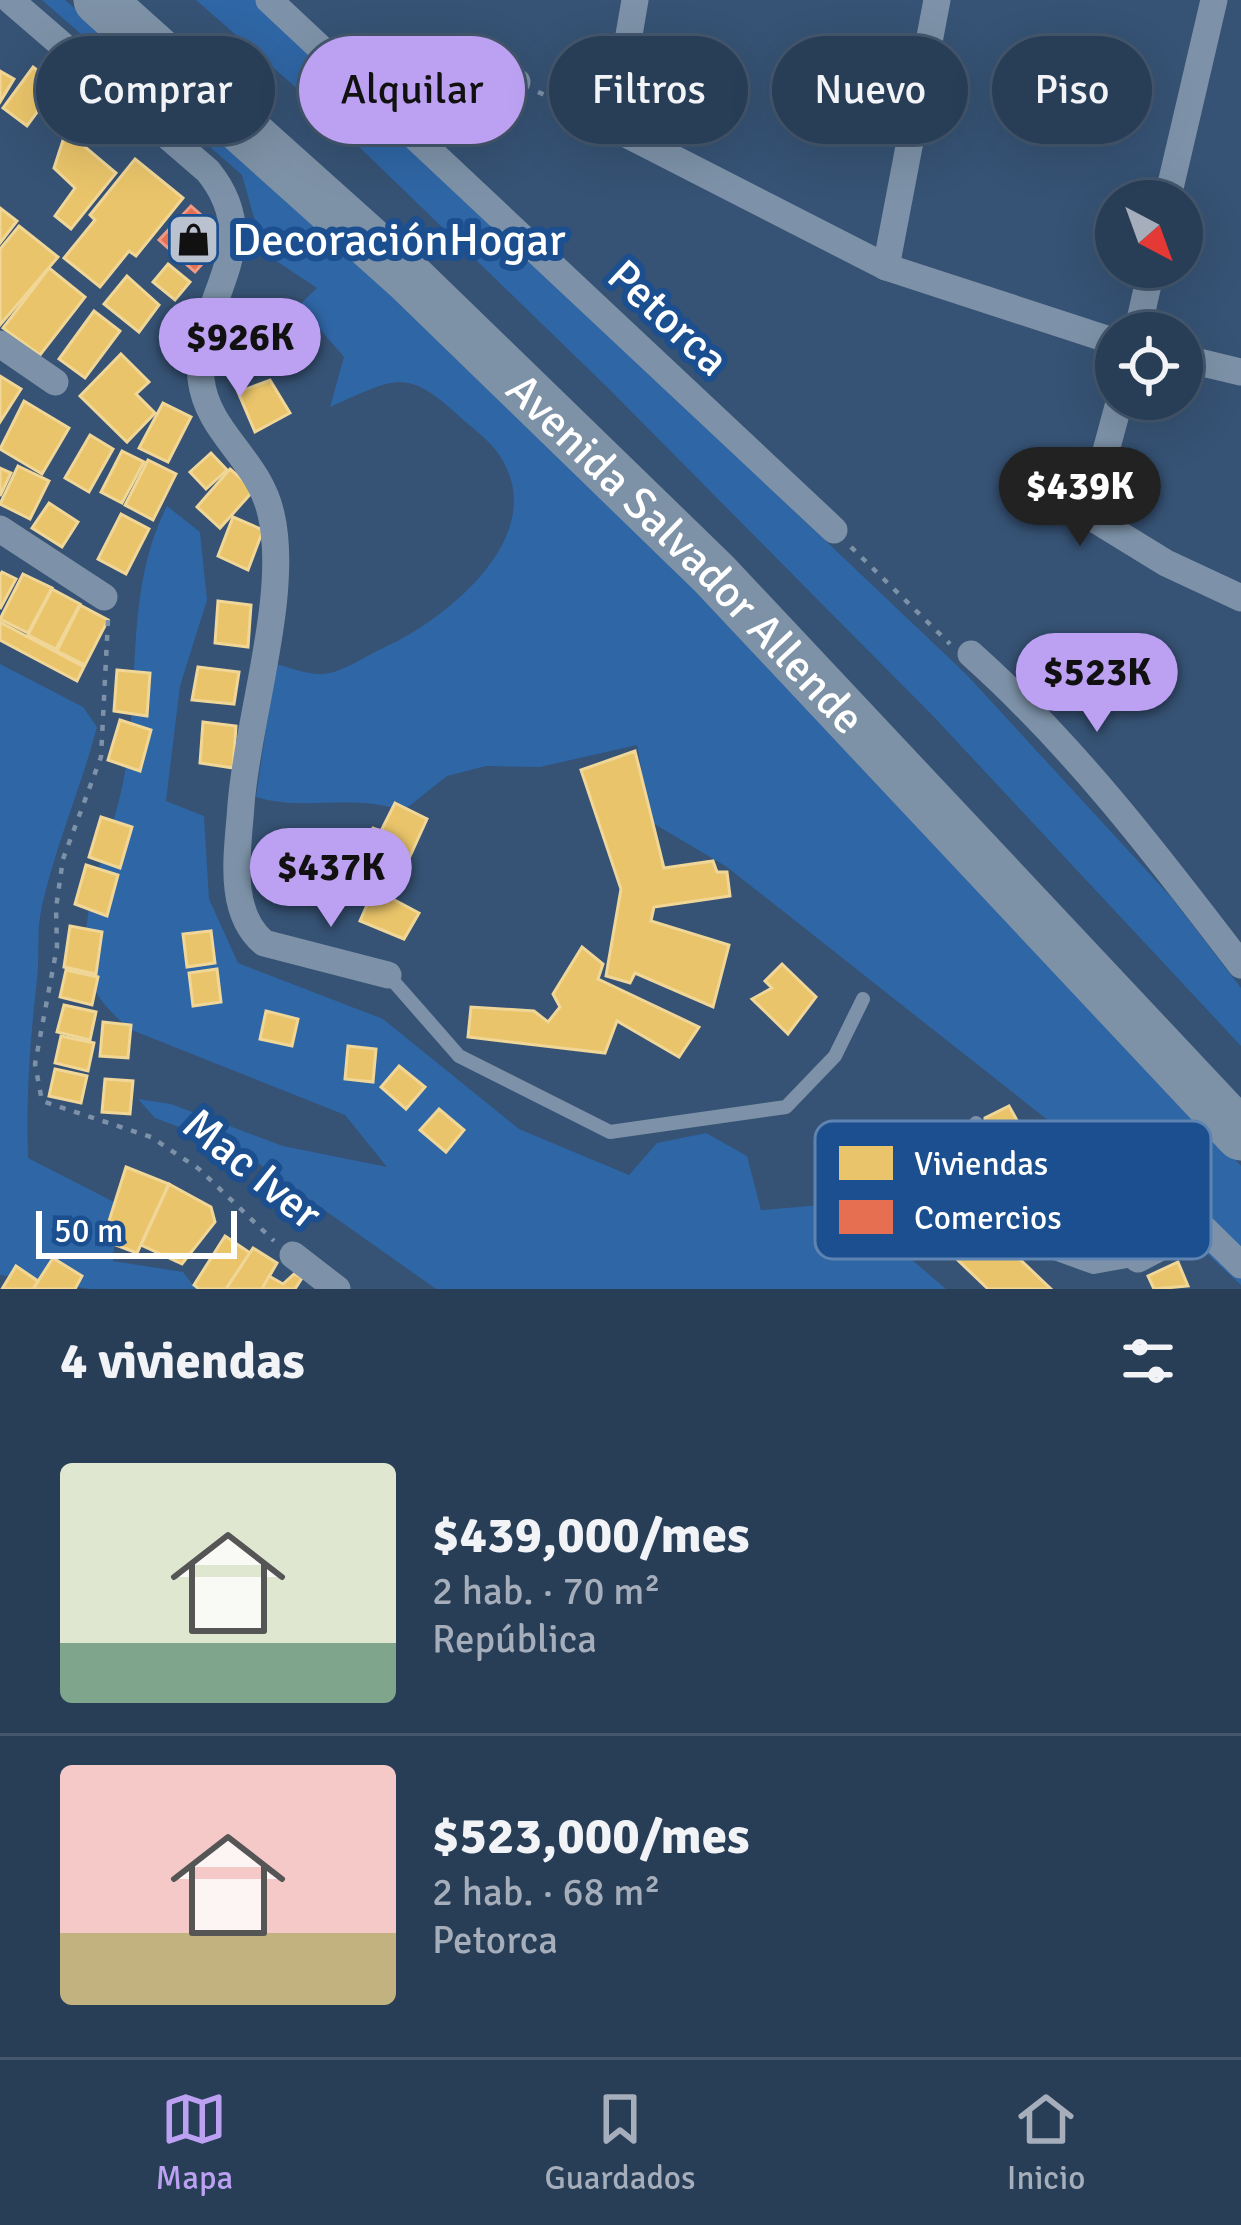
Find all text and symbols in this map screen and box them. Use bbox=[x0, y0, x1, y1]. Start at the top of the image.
chip: Comprar bbox=[36, 36, 275, 144]
chip: Alquilar bbox=[299, 36, 525, 144]
chip: Filtros bbox=[549, 36, 748, 144]
chip: Nuevo bbox=[772, 36, 968, 144]
chip: Piso bbox=[992, 36, 1152, 144]
north arrow bbox=[1095, 180, 1203, 288]
map controls bbox=[1095, 180, 1203, 420]
shop icon: DecoraciónHogar bbox=[165, 211, 221, 267]
place label: DecoraciónHogar bbox=[232, 213, 566, 268]
street label: Petorca bbox=[596, 248, 740, 388]
pin: $926K bbox=[156, 298, 324, 400]
button: locate bbox=[1095, 312, 1203, 420]
text: $926K bbox=[186, 313, 294, 361]
street label: Avenida Salvador Allende bbox=[495, 362, 876, 746]
pin: $439K bbox=[996, 447, 1164, 549]
text: $439K bbox=[1026, 462, 1134, 510]
pin: $523K bbox=[1013, 633, 1181, 735]
text: $523K bbox=[1043, 648, 1151, 696]
pin: $437K bbox=[247, 828, 415, 930]
text: $437K bbox=[277, 843, 385, 891]
street label: Mac Iver bbox=[172, 1097, 333, 1242]
legend bbox=[815, 1121, 1211, 1259]
text: Viviendas bbox=[914, 1144, 1048, 1185]
text: Comercios bbox=[914, 1198, 1062, 1239]
scale bar bbox=[36, 1205, 237, 1258]
text: 50 m bbox=[54, 1211, 123, 1252]
icon: filters bbox=[1115, 1328, 1181, 1394]
text: 4 viviendas bbox=[60, 1330, 305, 1393]
text: $439,000/mes bbox=[432, 1504, 750, 1567]
icon: home bbox=[156, 1511, 300, 1655]
text: 2 hab. · 70 m² bbox=[432, 1567, 661, 1615]
text: República bbox=[432, 1615, 597, 1663]
text: $523,000/mes bbox=[432, 1805, 750, 1868]
icon: home bbox=[156, 1813, 300, 1957]
text: 2 hab. · 68 m² bbox=[432, 1868, 661, 1916]
text: Petorca bbox=[432, 1916, 558, 1964]
tab: Mapa bbox=[156, 2086, 233, 2199]
tab: Guardados bbox=[544, 2086, 695, 2199]
tab: Inicio bbox=[1007, 2086, 1085, 2199]

